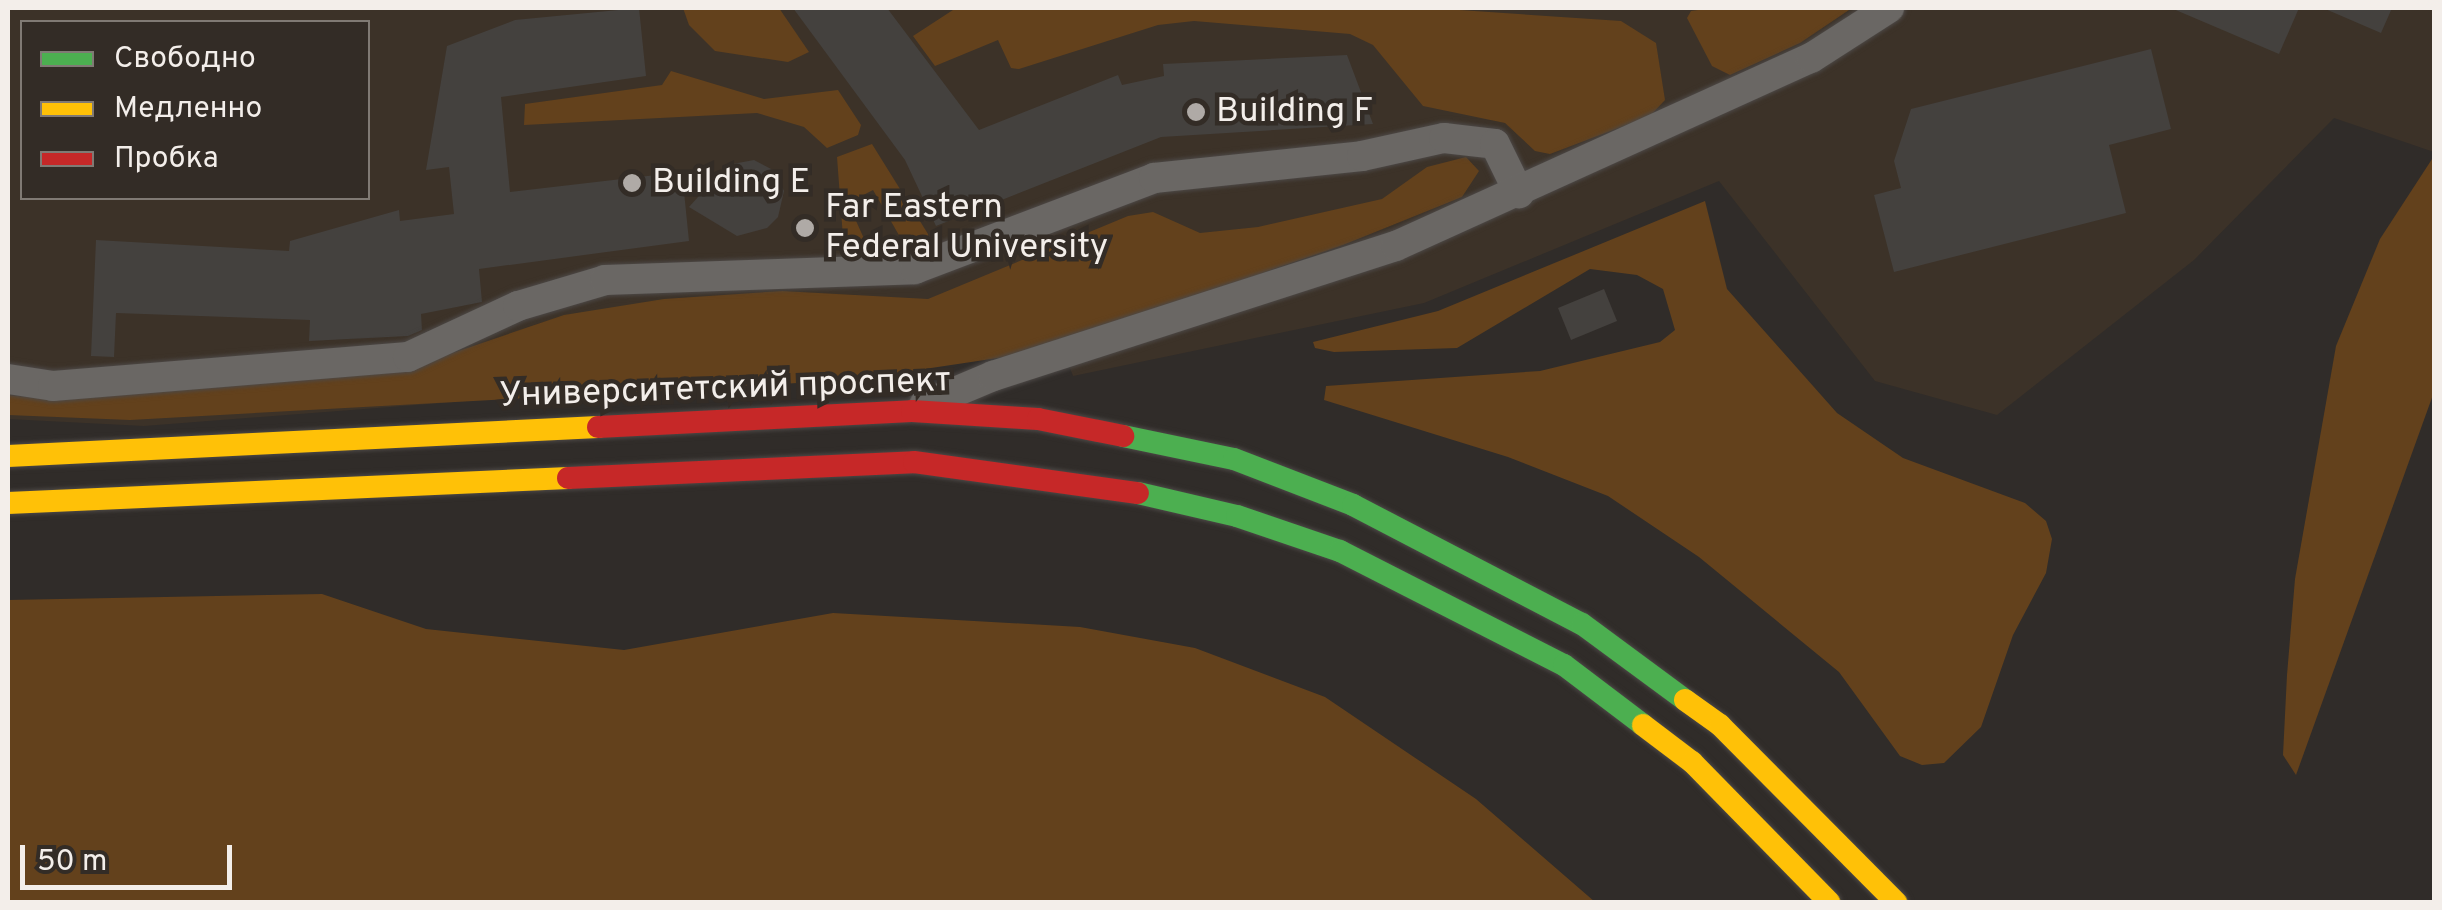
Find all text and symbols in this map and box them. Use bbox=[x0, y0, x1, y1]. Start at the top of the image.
legend bbox=[20, 20, 370, 200]
text: Свободно bbox=[114, 41, 256, 78]
text: Медленно bbox=[114, 91, 262, 128]
place label: Building F bbox=[1216, 91, 1373, 133]
marker: Building F bbox=[1185, 101, 1207, 123]
text: Пробка bbox=[114, 141, 219, 178]
place label: Building E bbox=[652, 162, 810, 204]
marker: Building E bbox=[621, 172, 643, 194]
place label: Far Eastern Federal University bbox=[825, 187, 1108, 269]
marker: Far Eastern Federal University bbox=[794, 217, 816, 239]
street label: Университетский проспект bbox=[498, 360, 952, 418]
scale bar bbox=[25, 825, 238, 887]
text: 50 m bbox=[37, 844, 107, 881]

